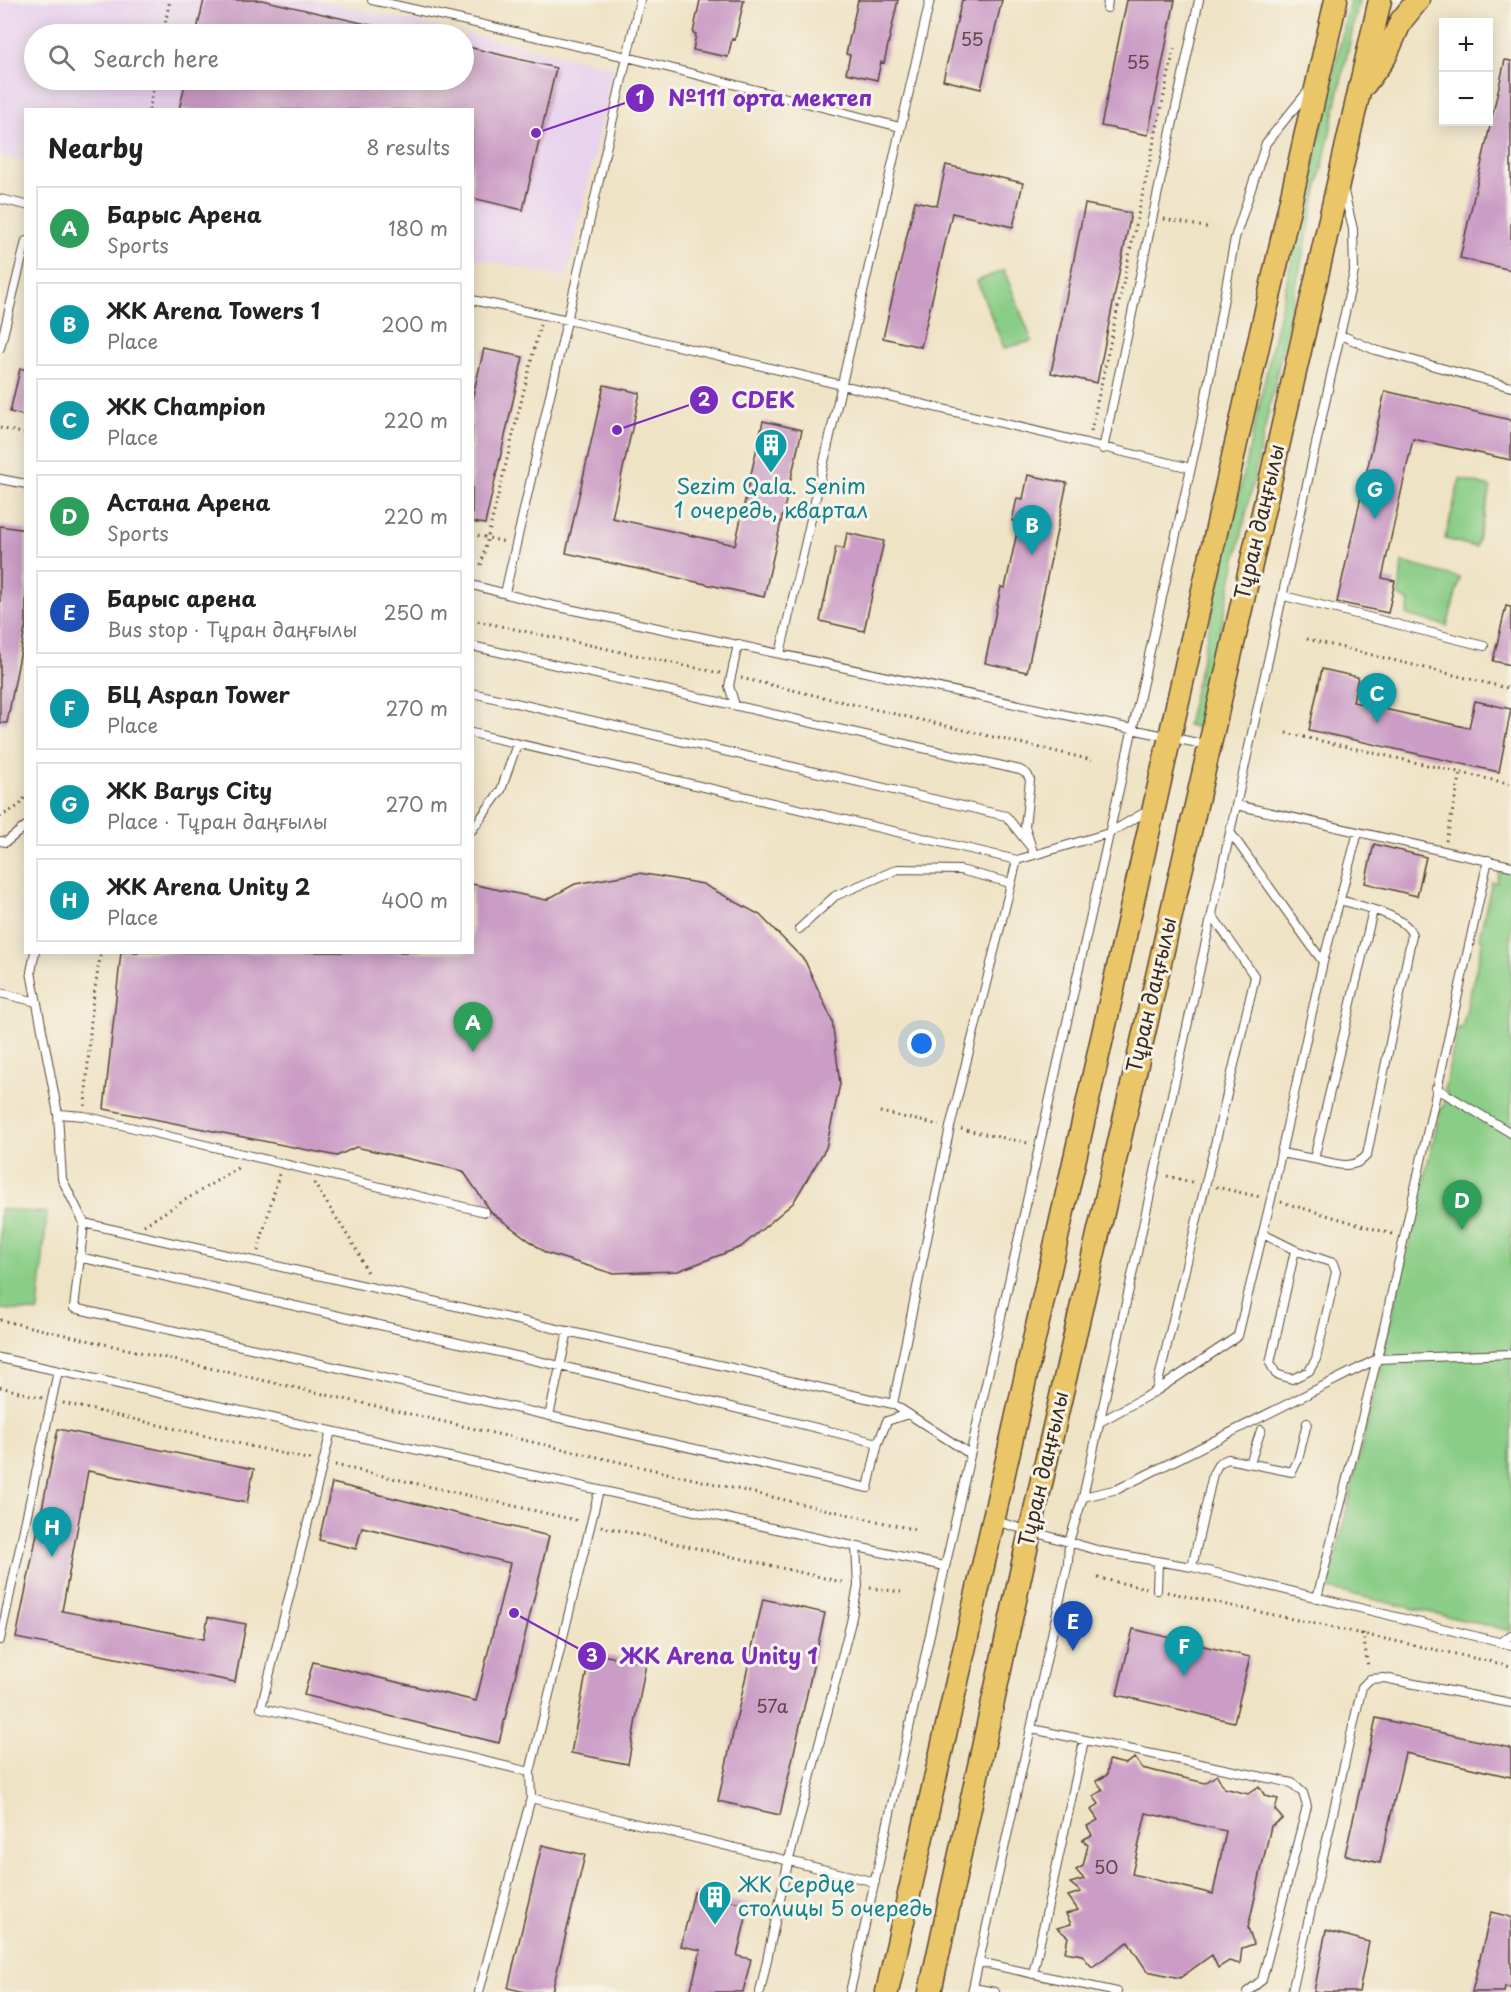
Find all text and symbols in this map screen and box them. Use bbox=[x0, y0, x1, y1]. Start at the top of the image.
map controls bbox=[1439, 18, 1493, 126]
button: + bbox=[1439, 18, 1493, 72]
search box bbox=[24, 24, 474, 90]
house number: 55 bbox=[960, 25, 984, 52]
icon: search bbox=[45, 41, 78, 74]
text: Search here bbox=[93, 41, 219, 74]
house number: 55 bbox=[1126, 48, 1150, 75]
button: − bbox=[1439, 72, 1493, 126]
callout: №111 орта мектеп bbox=[625, 78, 885, 118]
text: №111 орта мектеп bbox=[668, 80, 872, 113]
text: 1 bbox=[636, 83, 645, 110]
text: Nearby bbox=[48, 128, 143, 167]
text: 8 results bbox=[366, 132, 450, 162]
text: Барыс Арена bbox=[107, 197, 262, 230]
text: A bbox=[62, 213, 77, 243]
text: 180 m bbox=[388, 213, 448, 243]
text: Sports bbox=[107, 230, 169, 260]
text: ЖК Arena Towers 1 bbox=[107, 293, 320, 326]
text: B bbox=[63, 309, 76, 339]
text: 200 m bbox=[381, 309, 448, 339]
text: Place bbox=[107, 326, 158, 356]
callout: CDEK bbox=[689, 380, 807, 420]
text: CDEK bbox=[731, 382, 795, 415]
text: 2 bbox=[698, 385, 711, 412]
text: ЖК Champion bbox=[107, 389, 266, 422]
text: C bbox=[62, 405, 77, 435]
text: 220 m bbox=[384, 405, 448, 435]
text: Place bbox=[107, 422, 158, 452]
building icon: Sezim Qala. Senim 1 очередь, квартал bbox=[753, 427, 789, 474]
street label: Тұран даңғылы bbox=[1225, 441, 1292, 603]
place label: Sezim Qala. Senim 1 очередь, квартал bbox=[674, 469, 868, 525]
pin: G bbox=[1356, 470, 1394, 519]
text: Астана Арена bbox=[107, 485, 270, 518]
text: D bbox=[62, 501, 77, 531]
text: 220 m bbox=[384, 501, 448, 531]
pin: B bbox=[1012, 506, 1052, 555]
text: Sports bbox=[107, 518, 169, 548]
text: Барыс арена bbox=[107, 581, 256, 614]
text: E bbox=[63, 597, 76, 627]
text: 250 m bbox=[384, 597, 448, 627]
text: Bus stop · Тұран даңғылы bbox=[107, 614, 358, 644]
pin: C bbox=[1358, 674, 1396, 723]
text: БЦ Aspan Tower bbox=[107, 677, 290, 710]
text: F bbox=[64, 693, 75, 723]
text: 270 m bbox=[385, 693, 448, 723]
text: Place bbox=[107, 710, 158, 740]
text: ЖК Barys City bbox=[107, 773, 272, 806]
text: G bbox=[61, 789, 78, 819]
text: 270 m bbox=[385, 789, 448, 819]
text: Place · Тұран даңғылы bbox=[107, 806, 328, 836]
text: ЖК Arena Unity 2 bbox=[107, 869, 310, 902]
text: H bbox=[62, 885, 77, 915]
text: 400 m bbox=[381, 885, 448, 915]
text: Place bbox=[107, 902, 158, 932]
street label: Тұран даңғылы bbox=[1117, 914, 1184, 1076]
pin: A bbox=[454, 1002, 492, 1052]
your location bbox=[907, 1029, 936, 1058]
pin: D bbox=[1442, 1180, 1482, 1230]
street label: Тұран даңғылы bbox=[1009, 1388, 1076, 1550]
pin: H bbox=[32, 1508, 72, 1557]
pin: E bbox=[1054, 1602, 1092, 1651]
pin: F bbox=[1164, 1626, 1204, 1676]
callout: ЖК Arena Unity 1 bbox=[577, 1636, 831, 1676]
text: ЖК Arena Unity 1 bbox=[619, 1638, 818, 1671]
text: 3 bbox=[586, 1641, 598, 1668]
house number: 57a bbox=[756, 1692, 789, 1719]
house number: 50 bbox=[1094, 1853, 1118, 1880]
place label: ЖК Сердце столицы 5 очередь bbox=[738, 1867, 933, 1923]
building icon: ЖК Сердце столицы 5 очередь bbox=[697, 1879, 733, 1926]

